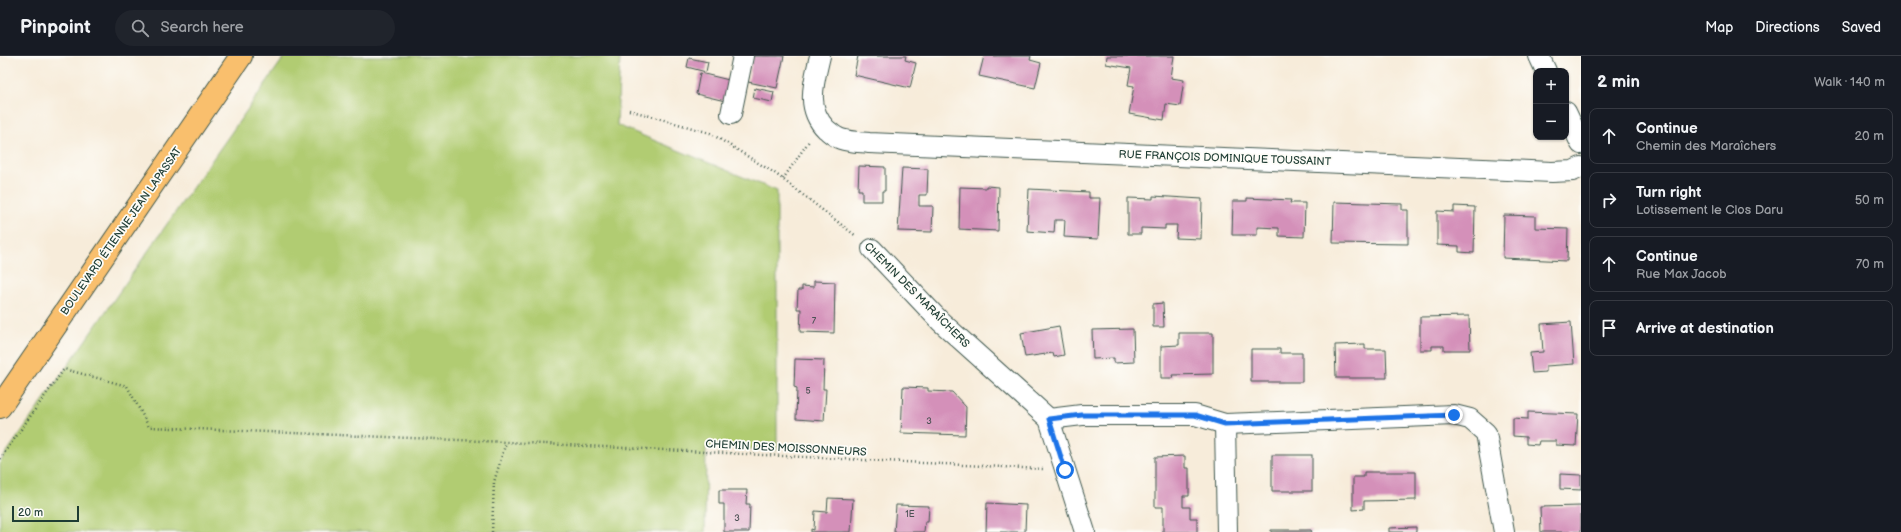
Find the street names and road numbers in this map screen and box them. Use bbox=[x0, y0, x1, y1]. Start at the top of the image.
street label: BOULEVARD ÉTIENNE JEAN LAPASSAT bbox=[57, 144, 184, 317]
street label: RUE FRANÇOIS DOMINIQUE TOUSSAINT bbox=[1118, 148, 1332, 168]
street label: CHEMIN DES MARAÎCHERS bbox=[862, 239, 973, 351]
street label: CHEMIN DES MOISSONNEURS bbox=[705, 437, 867, 459]

